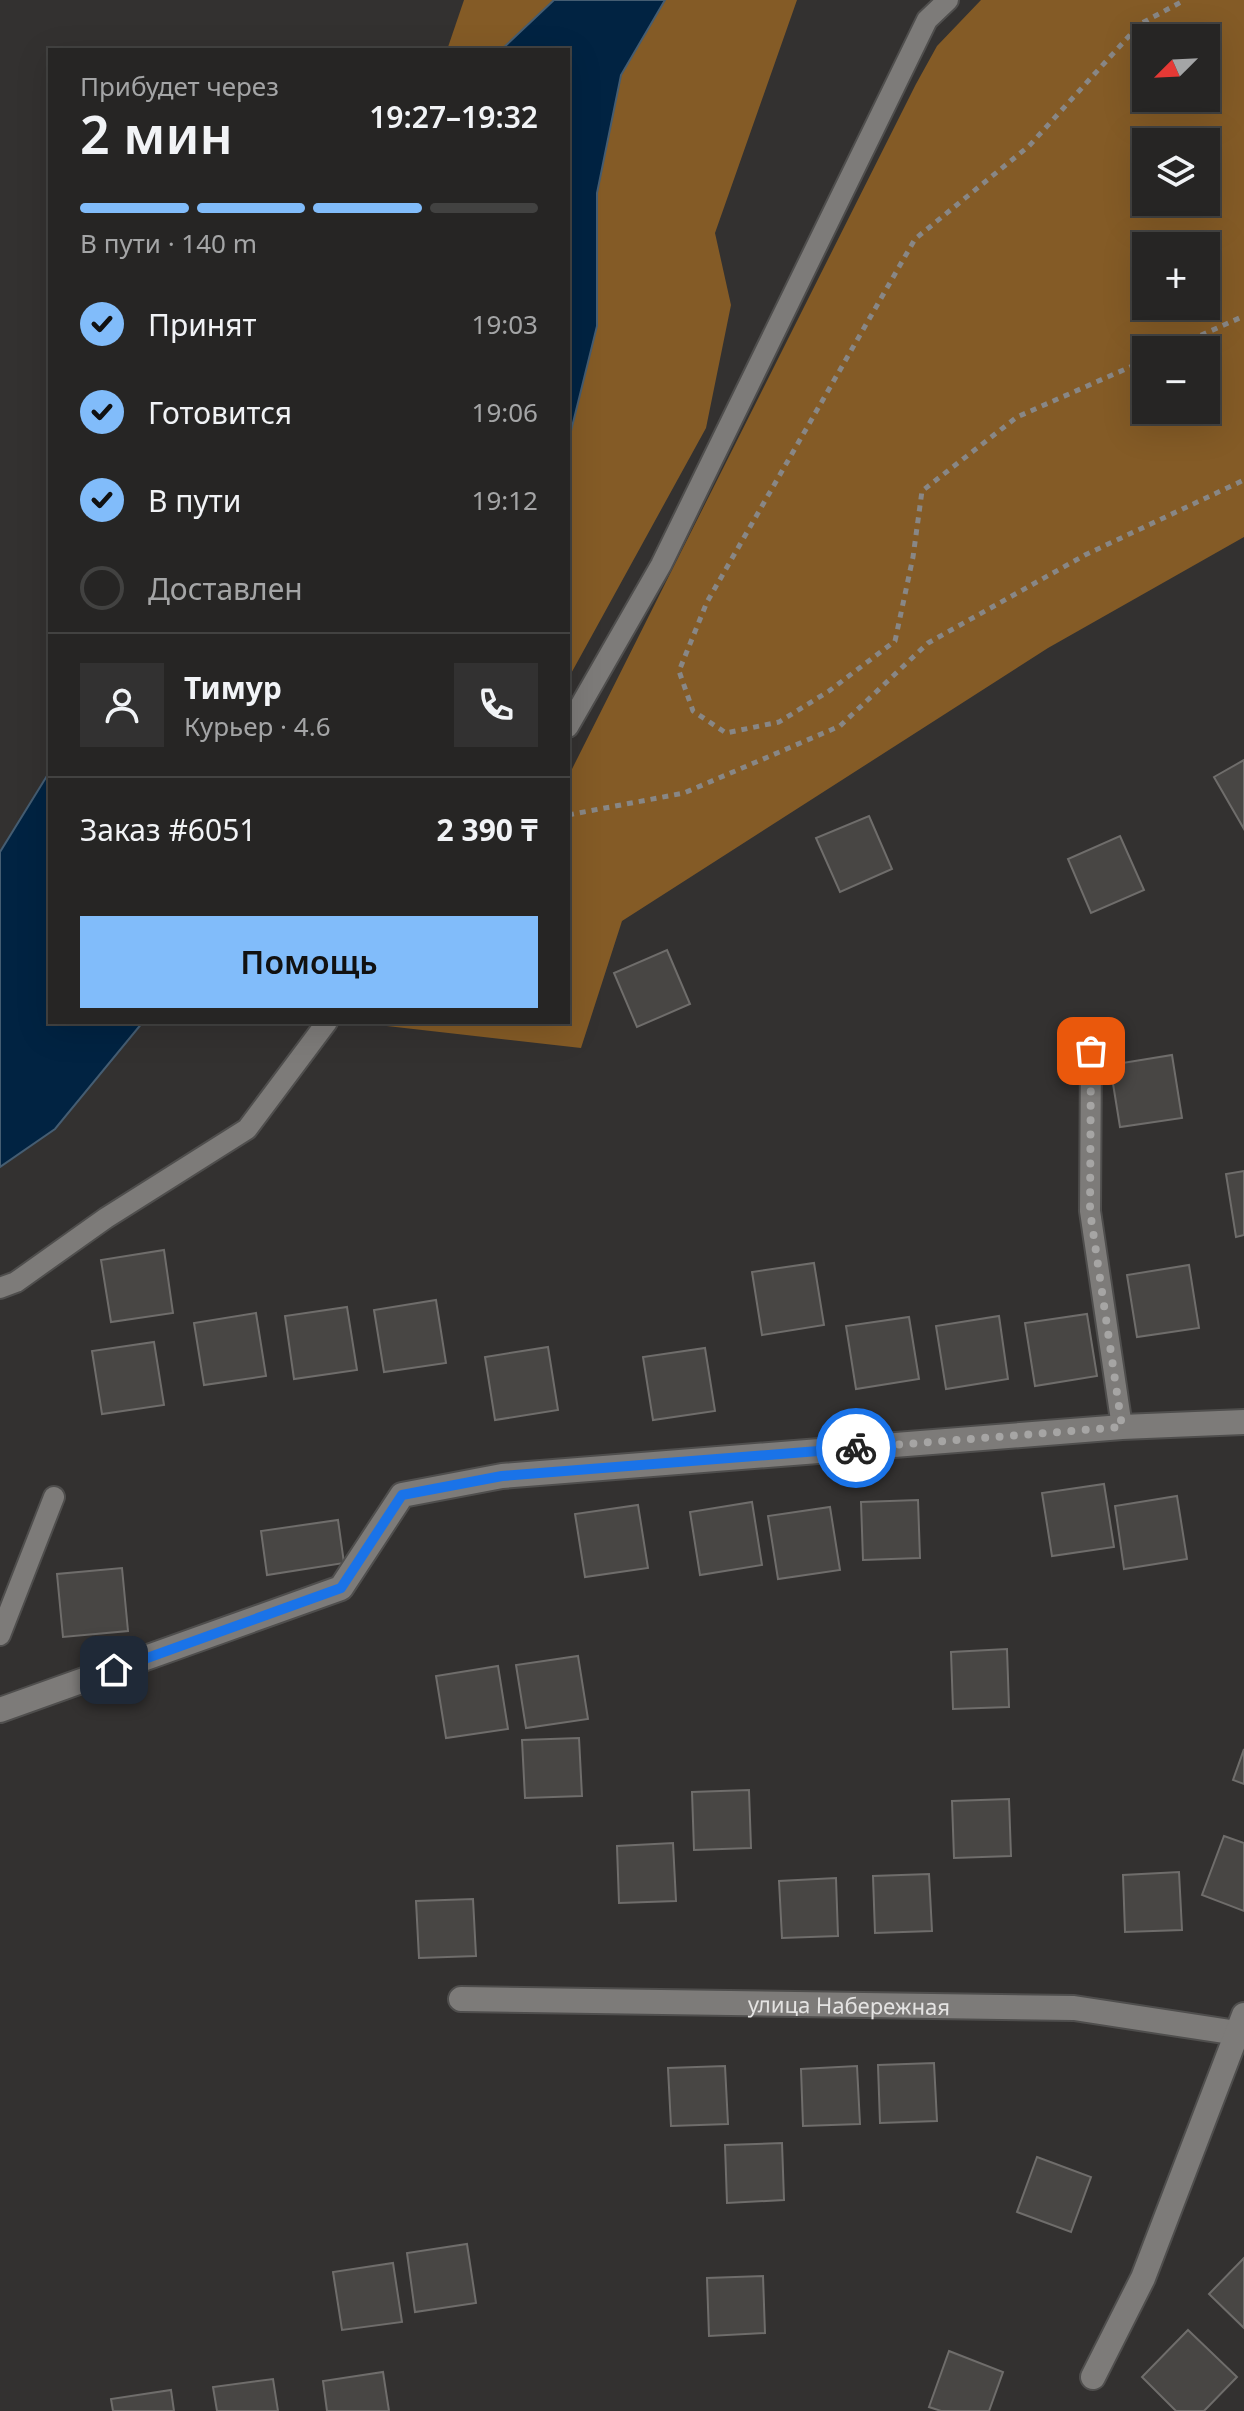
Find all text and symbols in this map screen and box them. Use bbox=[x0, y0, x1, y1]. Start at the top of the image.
north arrow bbox=[1132, 24, 1220, 112]
map controls bbox=[1132, 24, 1220, 424]
text: Прибудет через bbox=[80, 68, 279, 104]
text: 19:27–19:32 bbox=[369, 96, 538, 137]
text: 2 мин bbox=[80, 98, 233, 169]
button: layers bbox=[1132, 128, 1220, 216]
text: В пути · 140 m bbox=[80, 225, 257, 261]
button: + bbox=[1132, 232, 1220, 320]
icon: check bbox=[80, 302, 124, 346]
text: Принят bbox=[148, 304, 257, 345]
text: 19:03 bbox=[472, 306, 538, 342]
button: − bbox=[1132, 336, 1220, 424]
icon: check bbox=[80, 390, 124, 434]
text: Готовится bbox=[148, 392, 292, 433]
text: 19:06 bbox=[472, 394, 538, 430]
icon: check bbox=[80, 478, 124, 522]
text: В пути bbox=[148, 480, 241, 521]
text: 19:12 bbox=[472, 482, 538, 518]
text: Доставлен bbox=[148, 568, 303, 609]
button: person bbox=[80, 663, 164, 747]
button: phone bbox=[454, 663, 538, 747]
text: Тимур bbox=[184, 667, 282, 708]
text: Курьер · 4.6 bbox=[184, 708, 331, 744]
text: Заказ #6051 bbox=[80, 809, 256, 850]
text: 2 390 ₸ bbox=[437, 809, 538, 850]
button: Помощь bbox=[80, 916, 538, 1008]
pin bbox=[1057, 1017, 1125, 1085]
icon: bag bbox=[1069, 1029, 1113, 1073]
courier bbox=[816, 1408, 896, 1488]
icon: bike bbox=[834, 1426, 878, 1470]
pin bbox=[80, 1636, 148, 1704]
icon: home bbox=[92, 1648, 136, 1692]
street label: улица Набережная bbox=[748, 1988, 950, 2021]

